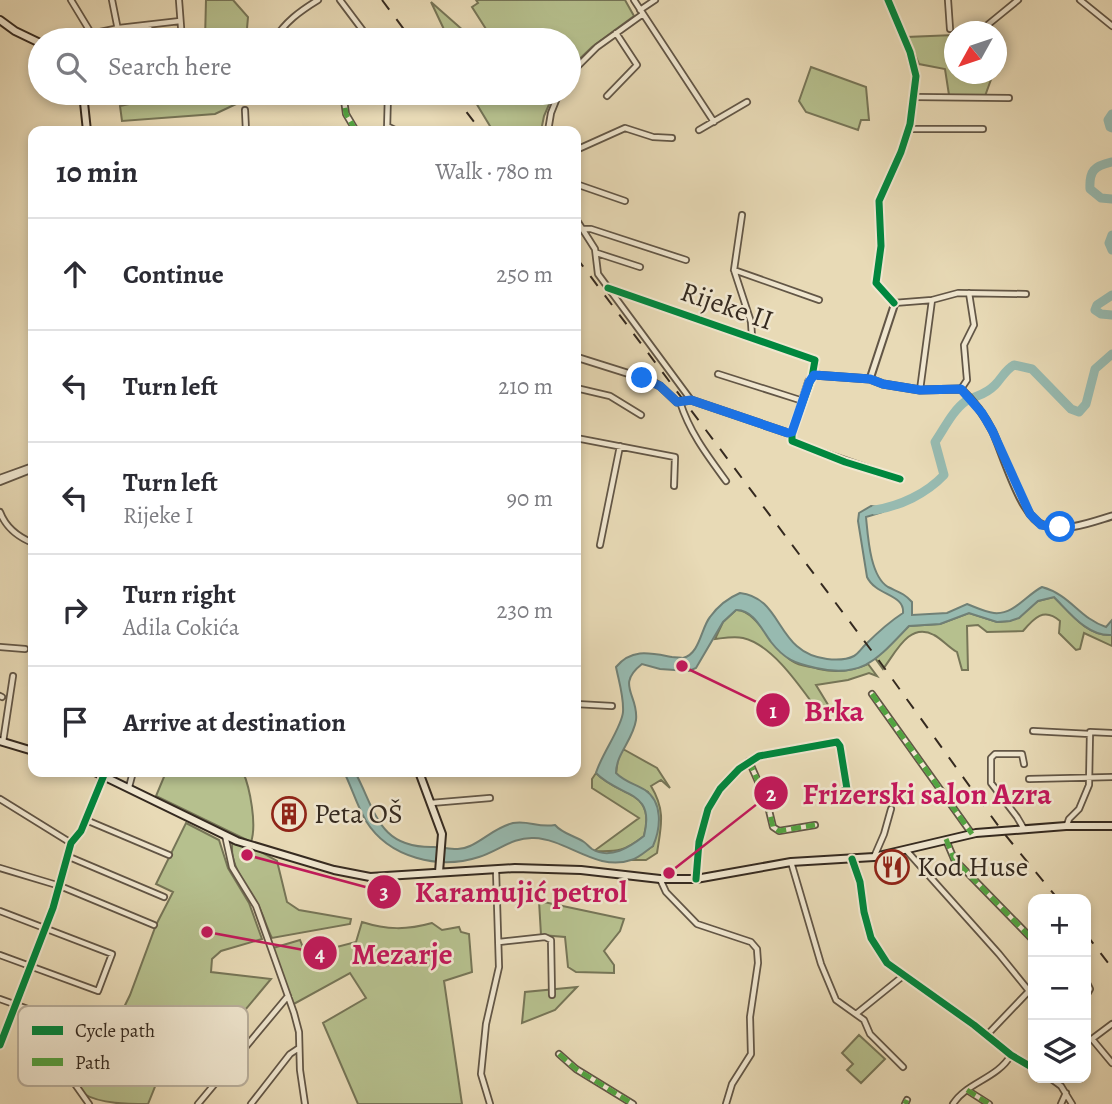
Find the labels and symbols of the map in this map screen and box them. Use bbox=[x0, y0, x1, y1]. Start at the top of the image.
north arrow bbox=[944, 21, 1007, 84]
street label: Rijeke II bbox=[675, 272, 779, 340]
route end bbox=[626, 362, 657, 393]
route start bbox=[1044, 511, 1075, 542]
callout: Brka bbox=[755, 685, 879, 736]
text: Brka bbox=[804, 691, 865, 731]
text: 1 bbox=[769, 697, 777, 725]
callout: Frizerski salon Azra bbox=[753, 768, 1066, 819]
text: Frizerski salon Azra bbox=[802, 774, 1052, 814]
text: 2 bbox=[766, 780, 776, 808]
building icon: Peta OŠ bbox=[270, 795, 308, 833]
place label: Peta OŠ bbox=[314, 795, 403, 833]
restaurant icon: Kod Huse bbox=[873, 848, 911, 886]
place label: Kod Huse bbox=[917, 848, 1028, 886]
callout: Karamujić petrol bbox=[366, 866, 642, 917]
text: Karamujić petrol bbox=[415, 872, 627, 912]
text: 3 bbox=[379, 878, 389, 906]
callout: Mezarje bbox=[303, 928, 467, 979]
text: Mezarje bbox=[351, 934, 453, 974]
text: 4 bbox=[315, 940, 325, 968]
legend bbox=[18, 1006, 248, 1086]
text: Cycle path bbox=[75, 1018, 155, 1044]
text: Path bbox=[75, 1050, 110, 1076]

